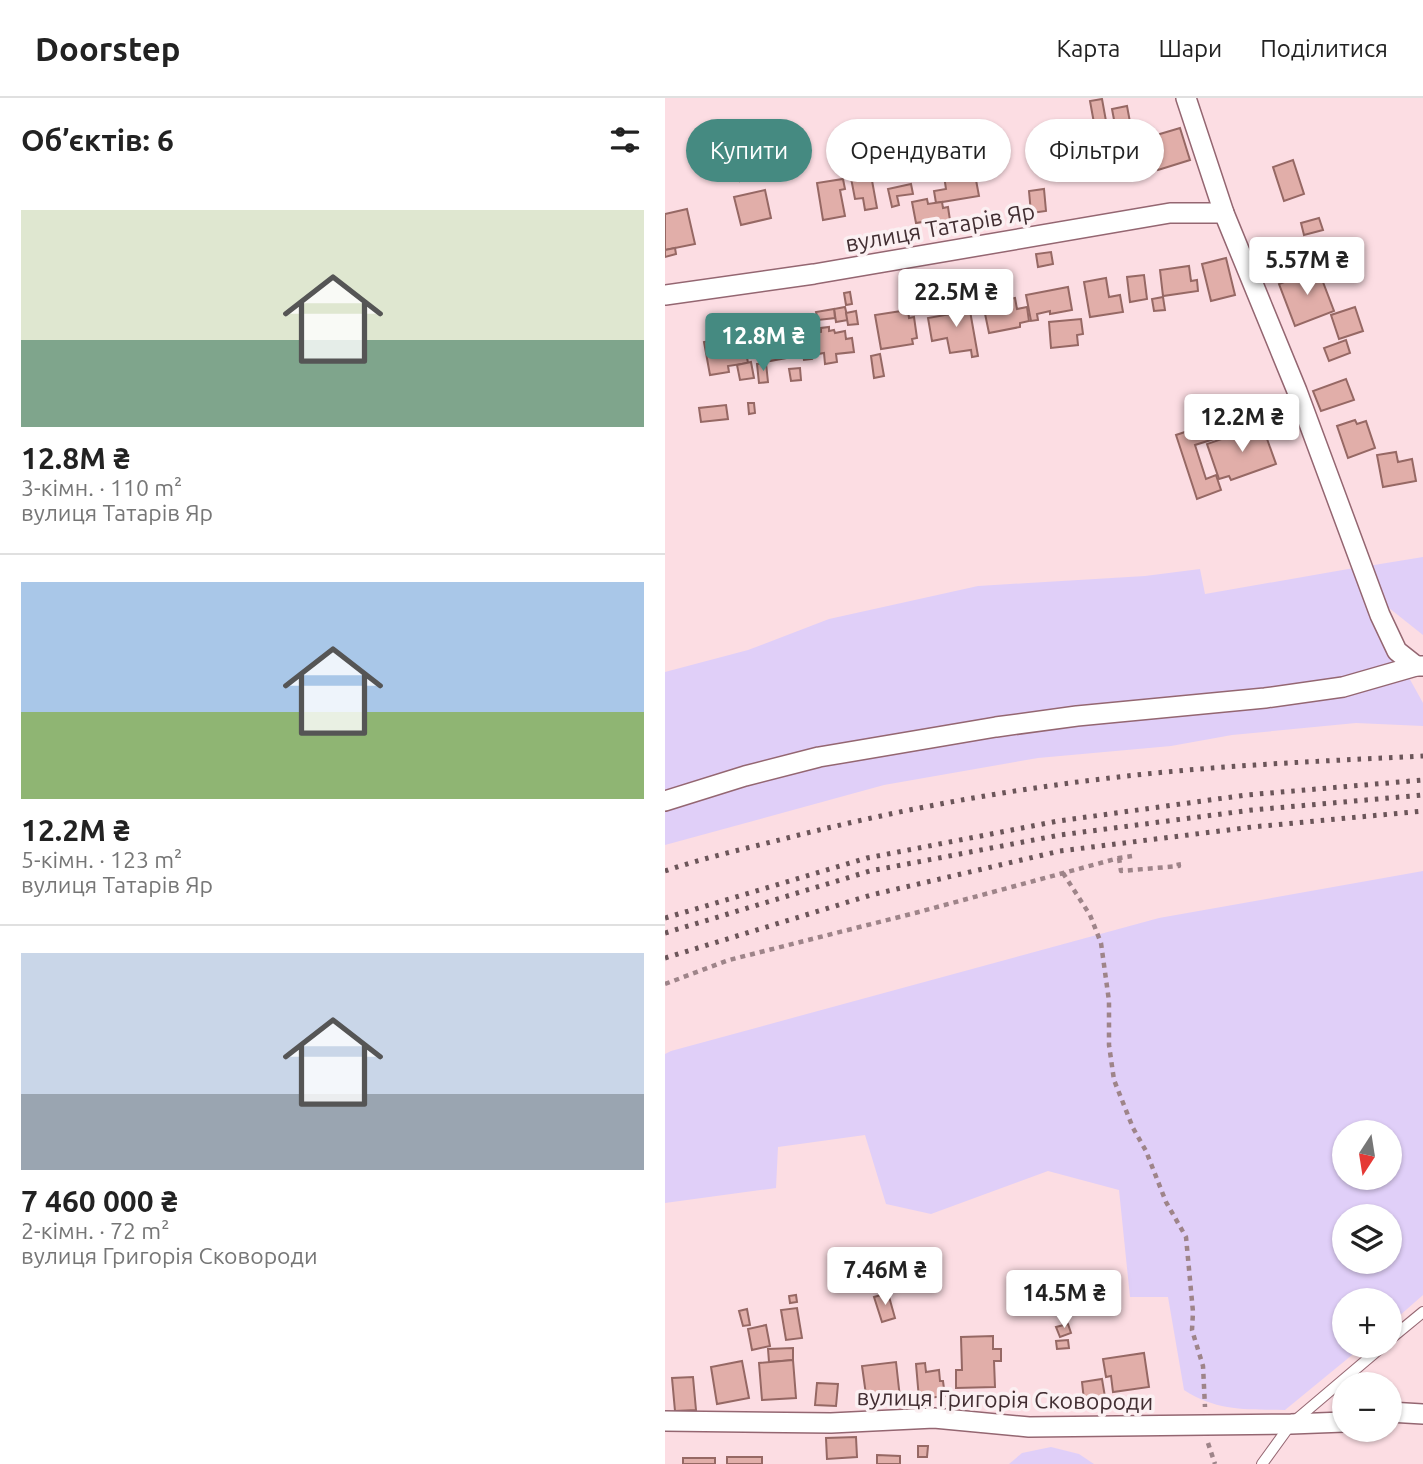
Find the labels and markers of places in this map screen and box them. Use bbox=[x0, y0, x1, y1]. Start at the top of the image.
pin: 5.57M ₴ bbox=[1242, 238, 1372, 297]
pin: 22.5M ₴ bbox=[891, 270, 1021, 329]
pin: 12.8M ₴ bbox=[698, 314, 828, 373]
pin: 12.2M ₴ bbox=[1177, 394, 1307, 454]
pin: 7.46M ₴ bbox=[820, 1248, 950, 1307]
pin: 14.5M ₴ bbox=[999, 1270, 1129, 1330]

